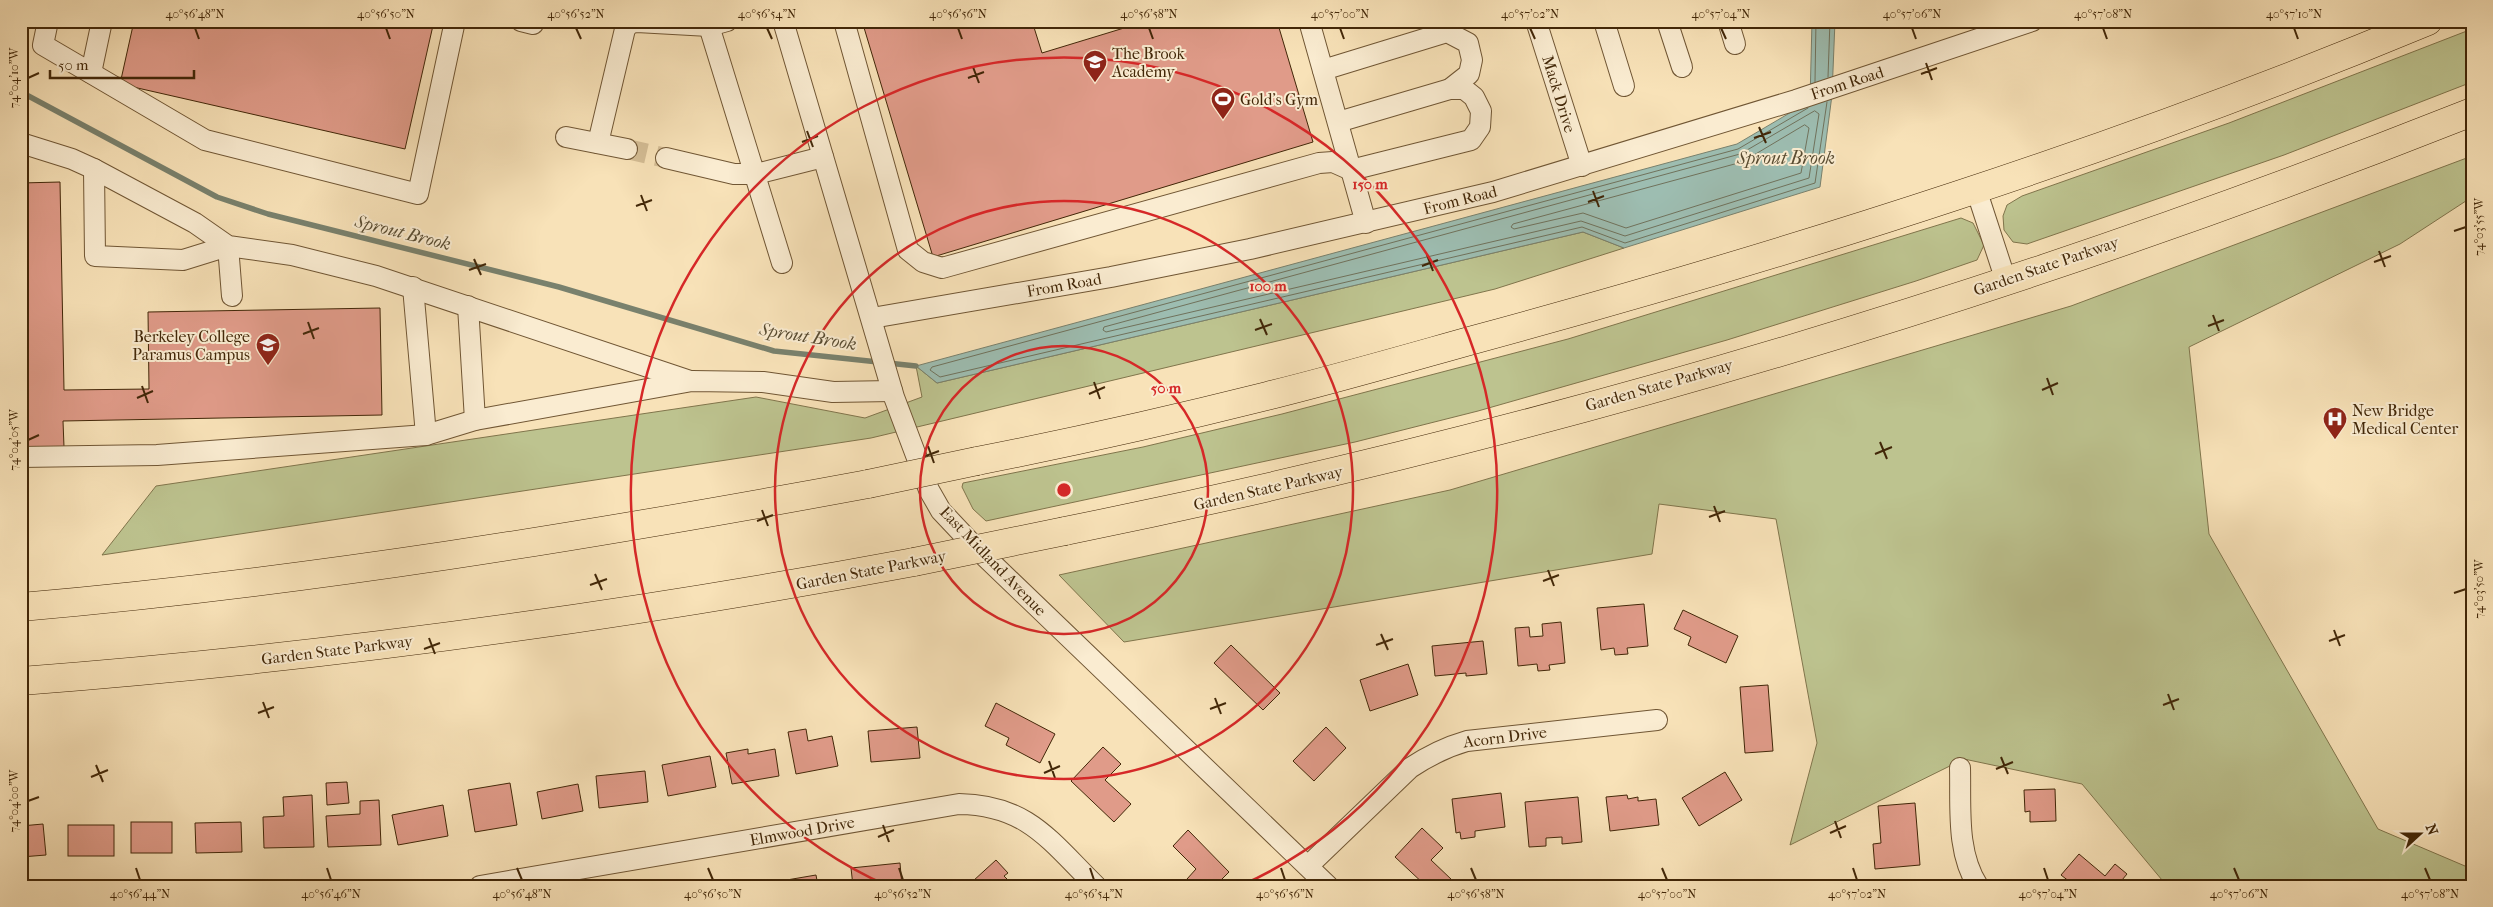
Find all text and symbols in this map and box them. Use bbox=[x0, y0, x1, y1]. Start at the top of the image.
text: 40°56'48"N bbox=[165, 7, 225, 21]
text: 40°56'50"N bbox=[357, 7, 415, 21]
text: 40°56'52"N bbox=[547, 7, 605, 21]
text: 40°56'54"N bbox=[738, 7, 796, 21]
text: 40°56'56"N bbox=[929, 7, 987, 21]
text: 40°56'58"N bbox=[1120, 7, 1178, 21]
text: 40°57'00"N bbox=[1311, 7, 1369, 21]
text: 40°57'02"N bbox=[1501, 7, 1559, 21]
text: 40°57'04"N bbox=[1692, 7, 1750, 21]
text: 40°57'06"N bbox=[1883, 7, 1941, 21]
text: 40°57'08"N bbox=[2074, 7, 2132, 21]
text: 40°57'10"N bbox=[2266, 7, 2322, 21]
place label: The Brook Academy bbox=[1111, 44, 1186, 81]
text: 74°04'10"W bbox=[7, 47, 21, 108]
scale bar bbox=[50, 48, 194, 80]
school or university icon: The Brook Academy bbox=[1082, 49, 1108, 83]
street label: Mack Drive bbox=[1538, 53, 1580, 135]
text: 50 m bbox=[58, 56, 89, 74]
street label: From Road bbox=[1808, 62, 1886, 104]
sports icon: Gold's Gym bbox=[1210, 86, 1236, 120]
place label: Gold's Gym bbox=[1240, 90, 1319, 109]
water label: Sprout Brook bbox=[1736, 148, 1835, 169]
text: 150 m bbox=[1352, 175, 1388, 193]
street label: From Road bbox=[1421, 182, 1499, 218]
text: 74°03'55"W bbox=[2472, 197, 2486, 256]
water label: Sprout Brook bbox=[352, 211, 453, 255]
street label: Garden State Parkway bbox=[1971, 232, 2122, 300]
street label: From Road bbox=[1025, 269, 1103, 301]
text: 100 m bbox=[1249, 277, 1287, 295]
water label: Sprout Brook bbox=[757, 319, 858, 355]
place label: Berkeley College Paramus Campus bbox=[132, 327, 250, 364]
school or university icon: Berkeley College Paramus Campus bbox=[255, 332, 281, 366]
street label: Garden State Parkway bbox=[1583, 355, 1735, 415]
text: 50 m bbox=[1151, 379, 1182, 397]
place label: New Bridge Medical Center bbox=[2352, 401, 2458, 438]
hospital icon: New Bridge Medical Center bbox=[2322, 406, 2348, 440]
text: 74°04'05"W bbox=[7, 408, 21, 471]
street label: Garden State Parkway bbox=[1192, 462, 1345, 514]
centre of rings bbox=[1055, 481, 1073, 499]
street label: East Midland Avenue bbox=[936, 502, 1050, 620]
street label: Garden State Parkway bbox=[794, 546, 948, 594]
text: 74°03'50"W bbox=[2472, 558, 2486, 619]
street label: Garden State Parkway bbox=[260, 631, 414, 669]
street label: Acorn Drive bbox=[1461, 722, 1548, 752]
text: 74°04'00"W bbox=[7, 768, 21, 832]
north arrow bbox=[2396, 810, 2446, 860]
street label: Elmwood Drive bbox=[748, 812, 856, 850]
text: N bbox=[2422, 822, 2442, 838]
text: 40°56'44"N bbox=[110, 887, 170, 901]
text: 40°56'46"N bbox=[301, 887, 361, 901]
text: 40°56'48"N bbox=[492, 887, 552, 901]
text: 40°56'50"N bbox=[684, 887, 742, 901]
text: 40°56'52"N bbox=[874, 887, 932, 901]
text: 40°56'54"N bbox=[1065, 887, 1123, 901]
text: 40°56'56"N bbox=[1256, 887, 1314, 901]
text: 40°56'58"N bbox=[1447, 887, 1505, 901]
text: 40°57'00"N bbox=[1638, 887, 1696, 901]
text: 40°57'02"N bbox=[1828, 887, 1886, 901]
text: 40°57'04"N bbox=[2019, 887, 2077, 901]
text: 40°57'06"N bbox=[2210, 887, 2268, 901]
text: 40°57'08"N bbox=[2401, 887, 2459, 901]

